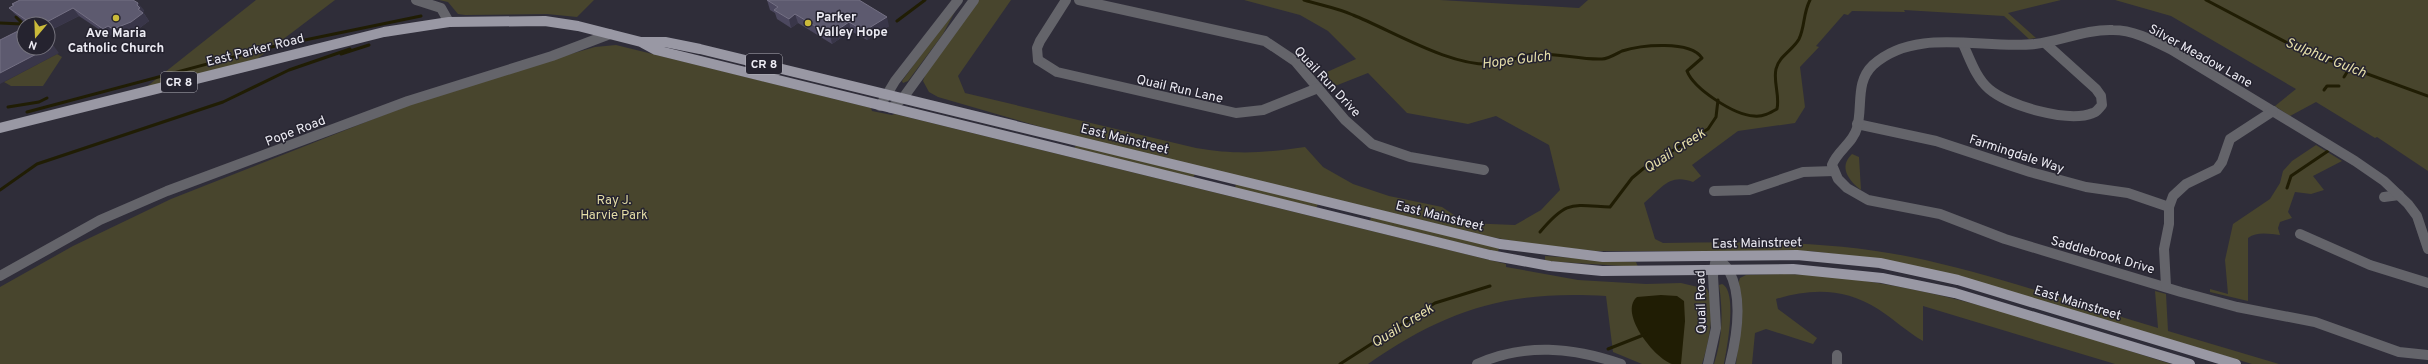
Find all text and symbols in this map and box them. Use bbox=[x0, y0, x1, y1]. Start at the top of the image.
place label: Parker Valley Hope bbox=[816, 10, 888, 41]
marker: Ave Maria Catholic Church bbox=[111, 13, 121, 23]
north arrow bbox=[16, 16, 56, 56]
marker: Parker Valley Hope bbox=[803, 18, 813, 28]
street label: Silver Meadow Lane bbox=[2145, 22, 2255, 92]
place label: Ave Maria Catholic Church bbox=[68, 26, 164, 57]
street label: East Parker Road bbox=[205, 31, 306, 71]
water label: Sulphur Gulch bbox=[2283, 35, 2369, 82]
text: N bbox=[27, 37, 39, 52]
street label: Quail Run Drive bbox=[1290, 44, 1363, 121]
water label: Hope Gulch bbox=[1481, 48, 1552, 73]
road number: CR 8 bbox=[746, 54, 782, 74]
road number: CR 8 bbox=[161, 72, 197, 92]
street label: Quail Run Lane bbox=[1135, 72, 1224, 108]
street label: Pope Road bbox=[263, 113, 328, 151]
street label: East Mainstreet bbox=[1079, 121, 1170, 159]
water label: Quail Creek bbox=[1641, 125, 1710, 177]
street label: Farmingdale Way bbox=[1967, 132, 2066, 178]
park label: Ray J. Harvie Park bbox=[580, 193, 648, 224]
street label: East Mainstreet bbox=[1394, 198, 1485, 236]
street label: Saddlebrook Drive bbox=[2049, 233, 2156, 278]
street label: East Mainstreet bbox=[1712, 235, 1802, 253]
street label: Quail Road bbox=[1693, 270, 1711, 334]
street label: East Mainstreet bbox=[2032, 283, 2123, 325]
water label: Quail Creek bbox=[1369, 300, 1438, 352]

